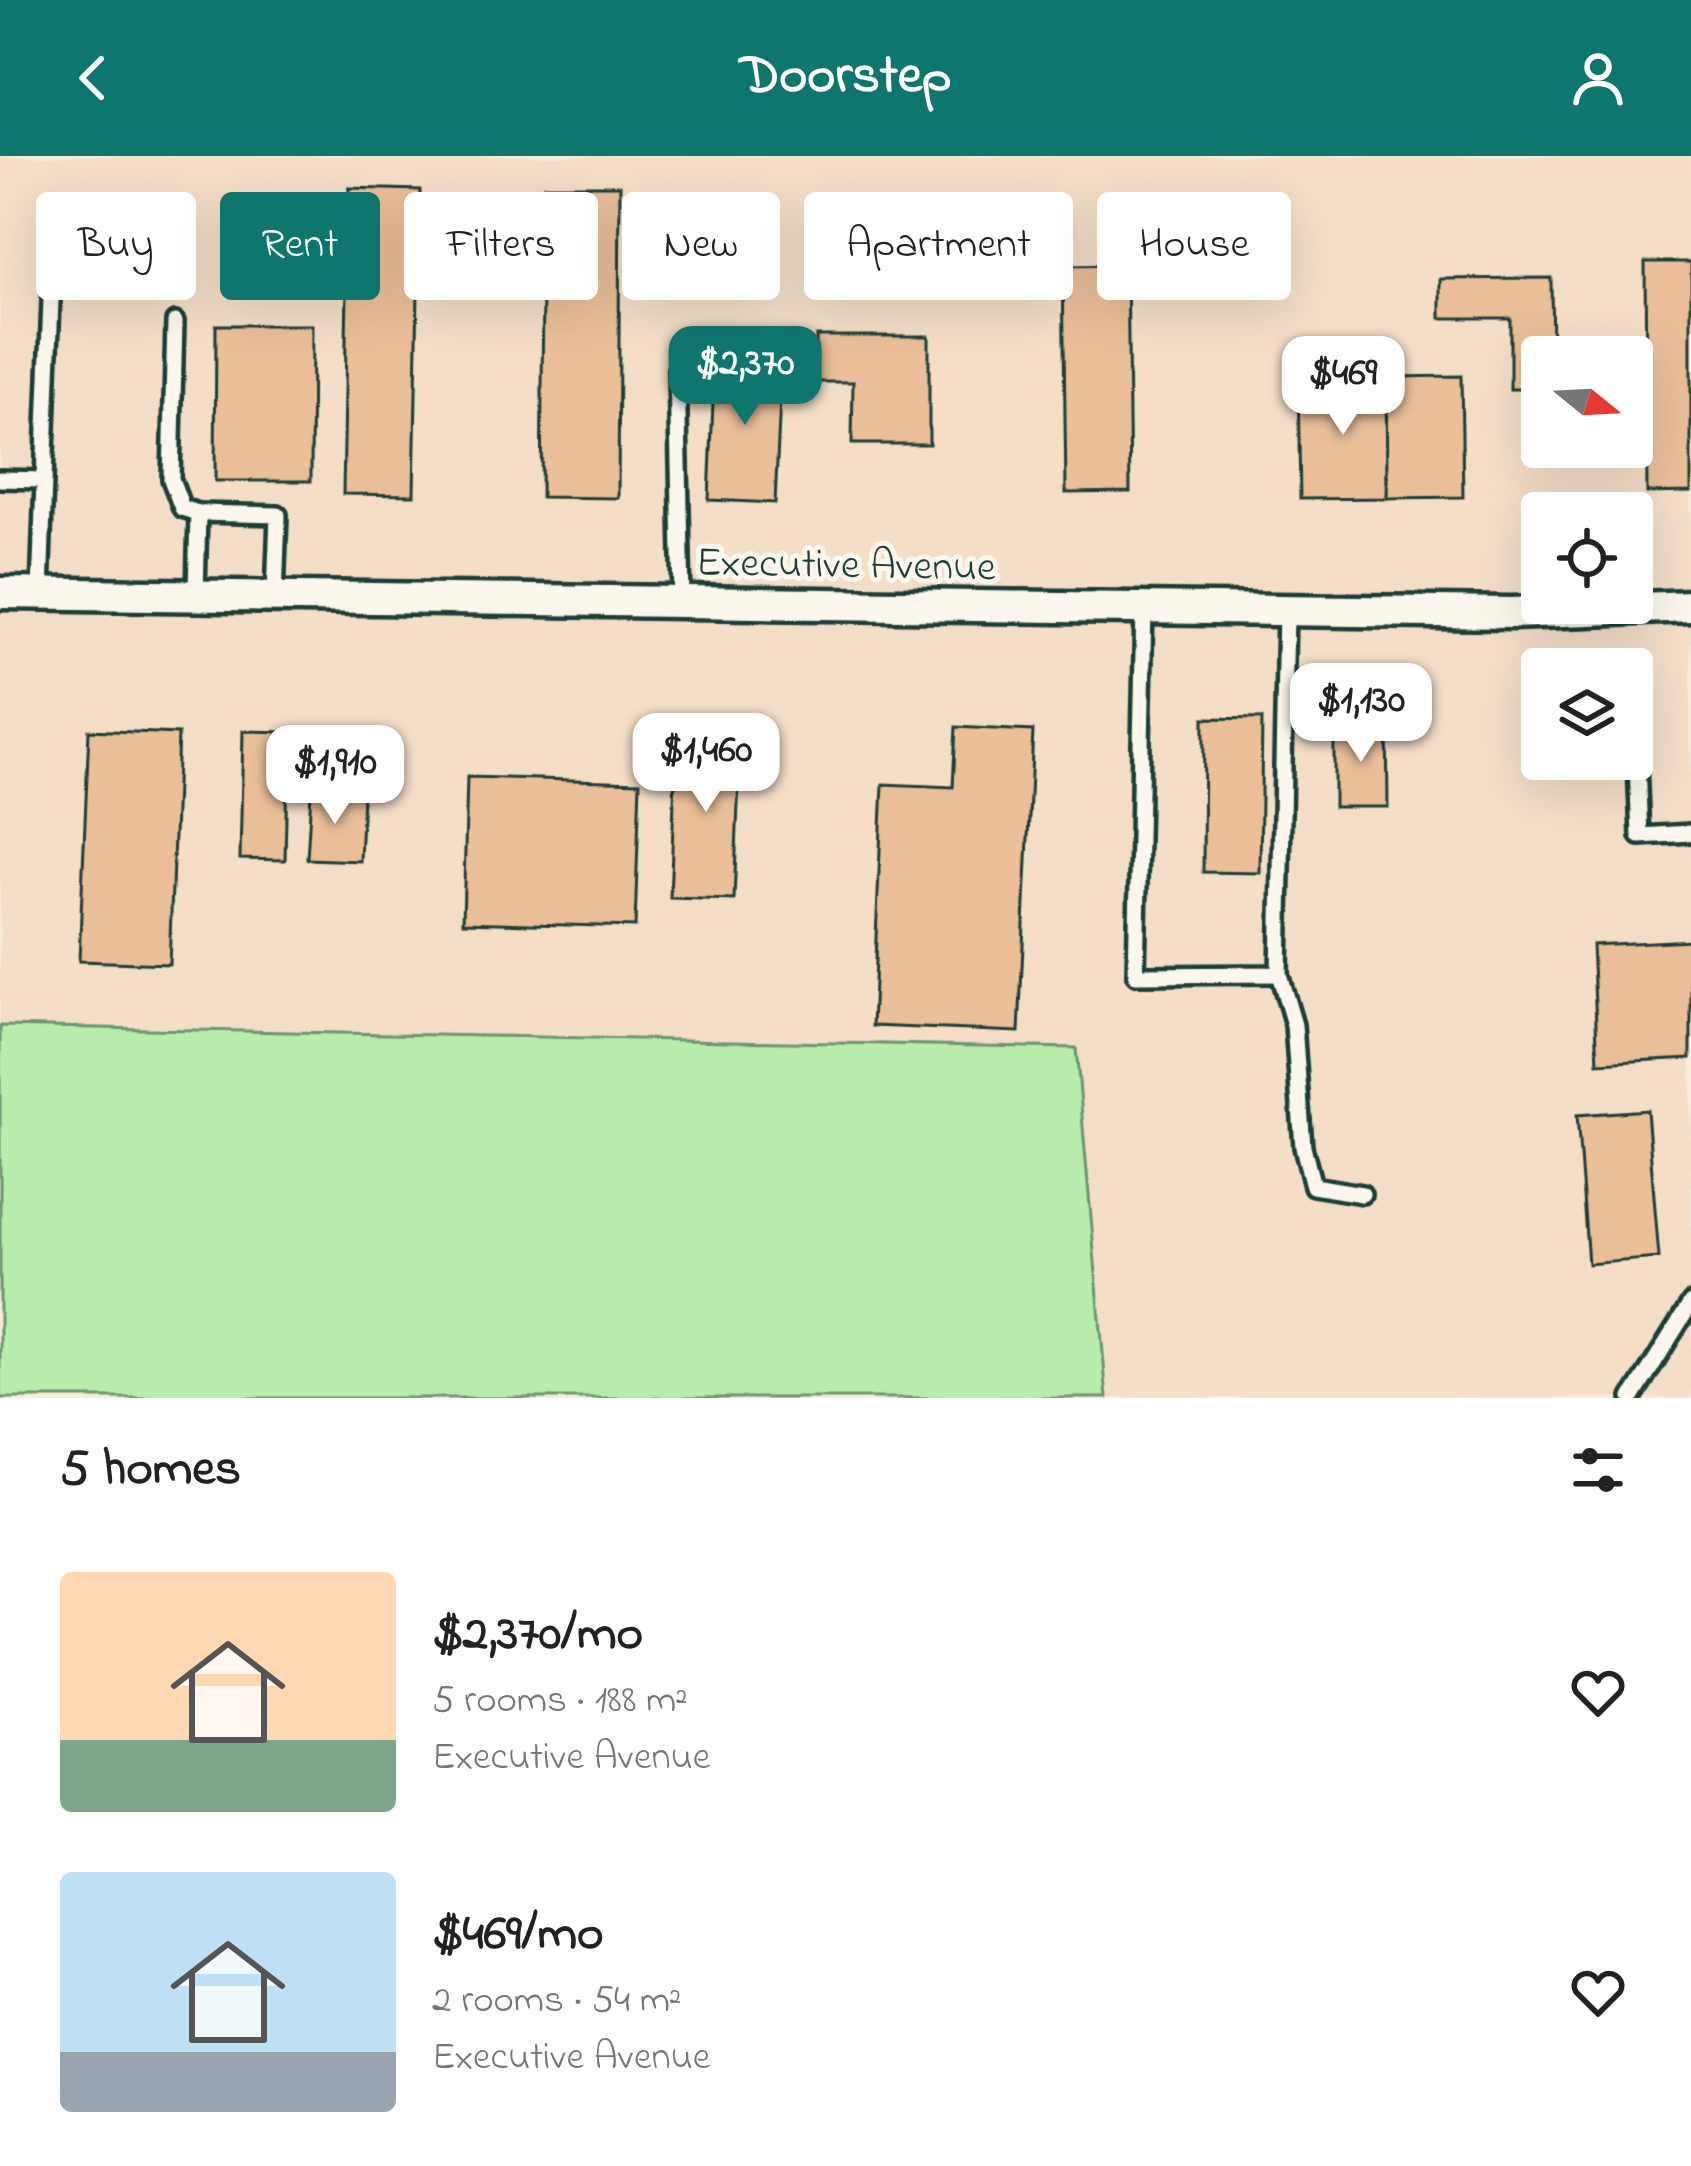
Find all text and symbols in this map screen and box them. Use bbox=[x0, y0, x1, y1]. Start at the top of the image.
text: Doorstep bbox=[740, 39, 951, 117]
icon: back bbox=[60, 45, 126, 111]
icon: person bbox=[1565, 45, 1631, 111]
chip: Buy bbox=[36, 192, 196, 300]
chip: Rent bbox=[220, 192, 380, 300]
chip: Filters bbox=[404, 192, 598, 300]
chip: New bbox=[622, 192, 780, 300]
chip: Apartment bbox=[804, 192, 1073, 300]
chip: House bbox=[1097, 192, 1291, 300]
pin: $2,370 bbox=[647, 326, 843, 428]
text: $2,370 bbox=[696, 336, 794, 393]
pin: $469 bbox=[1272, 336, 1414, 438]
north arrow bbox=[1521, 336, 1653, 468]
map controls bbox=[1521, 336, 1653, 780]
text: $469 bbox=[1309, 346, 1377, 403]
button: locate bbox=[1521, 492, 1653, 624]
street label: Executive Avenue bbox=[696, 533, 996, 600]
button: layers bbox=[1521, 648, 1653, 780]
pin: $1,130 bbox=[1263, 663, 1459, 765]
text: $1,130 bbox=[1317, 673, 1405, 730]
pin: $1,460 bbox=[608, 713, 804, 815]
text: $1,460 bbox=[660, 723, 752, 780]
pin: $1,910 bbox=[237, 725, 433, 827]
text: $1,910 bbox=[293, 735, 377, 792]
text: 5 homes bbox=[60, 1433, 241, 1508]
icon: filters bbox=[1565, 1437, 1631, 1503]
text: $2,370/mo bbox=[432, 1598, 643, 1673]
icon: home bbox=[156, 1620, 300, 1764]
icon: heart bbox=[1565, 1659, 1631, 1725]
text: 5 rooms · 188 m² bbox=[432, 1673, 688, 1730]
text: Executive Avenue bbox=[432, 1730, 710, 1787]
text: $469/mo bbox=[432, 1898, 604, 1973]
icon: home bbox=[156, 1920, 300, 2064]
icon: heart bbox=[1565, 1959, 1631, 2025]
text: 2 rooms · 54 m² bbox=[432, 1973, 682, 2030]
text: Executive Avenue bbox=[432, 2030, 710, 2087]

